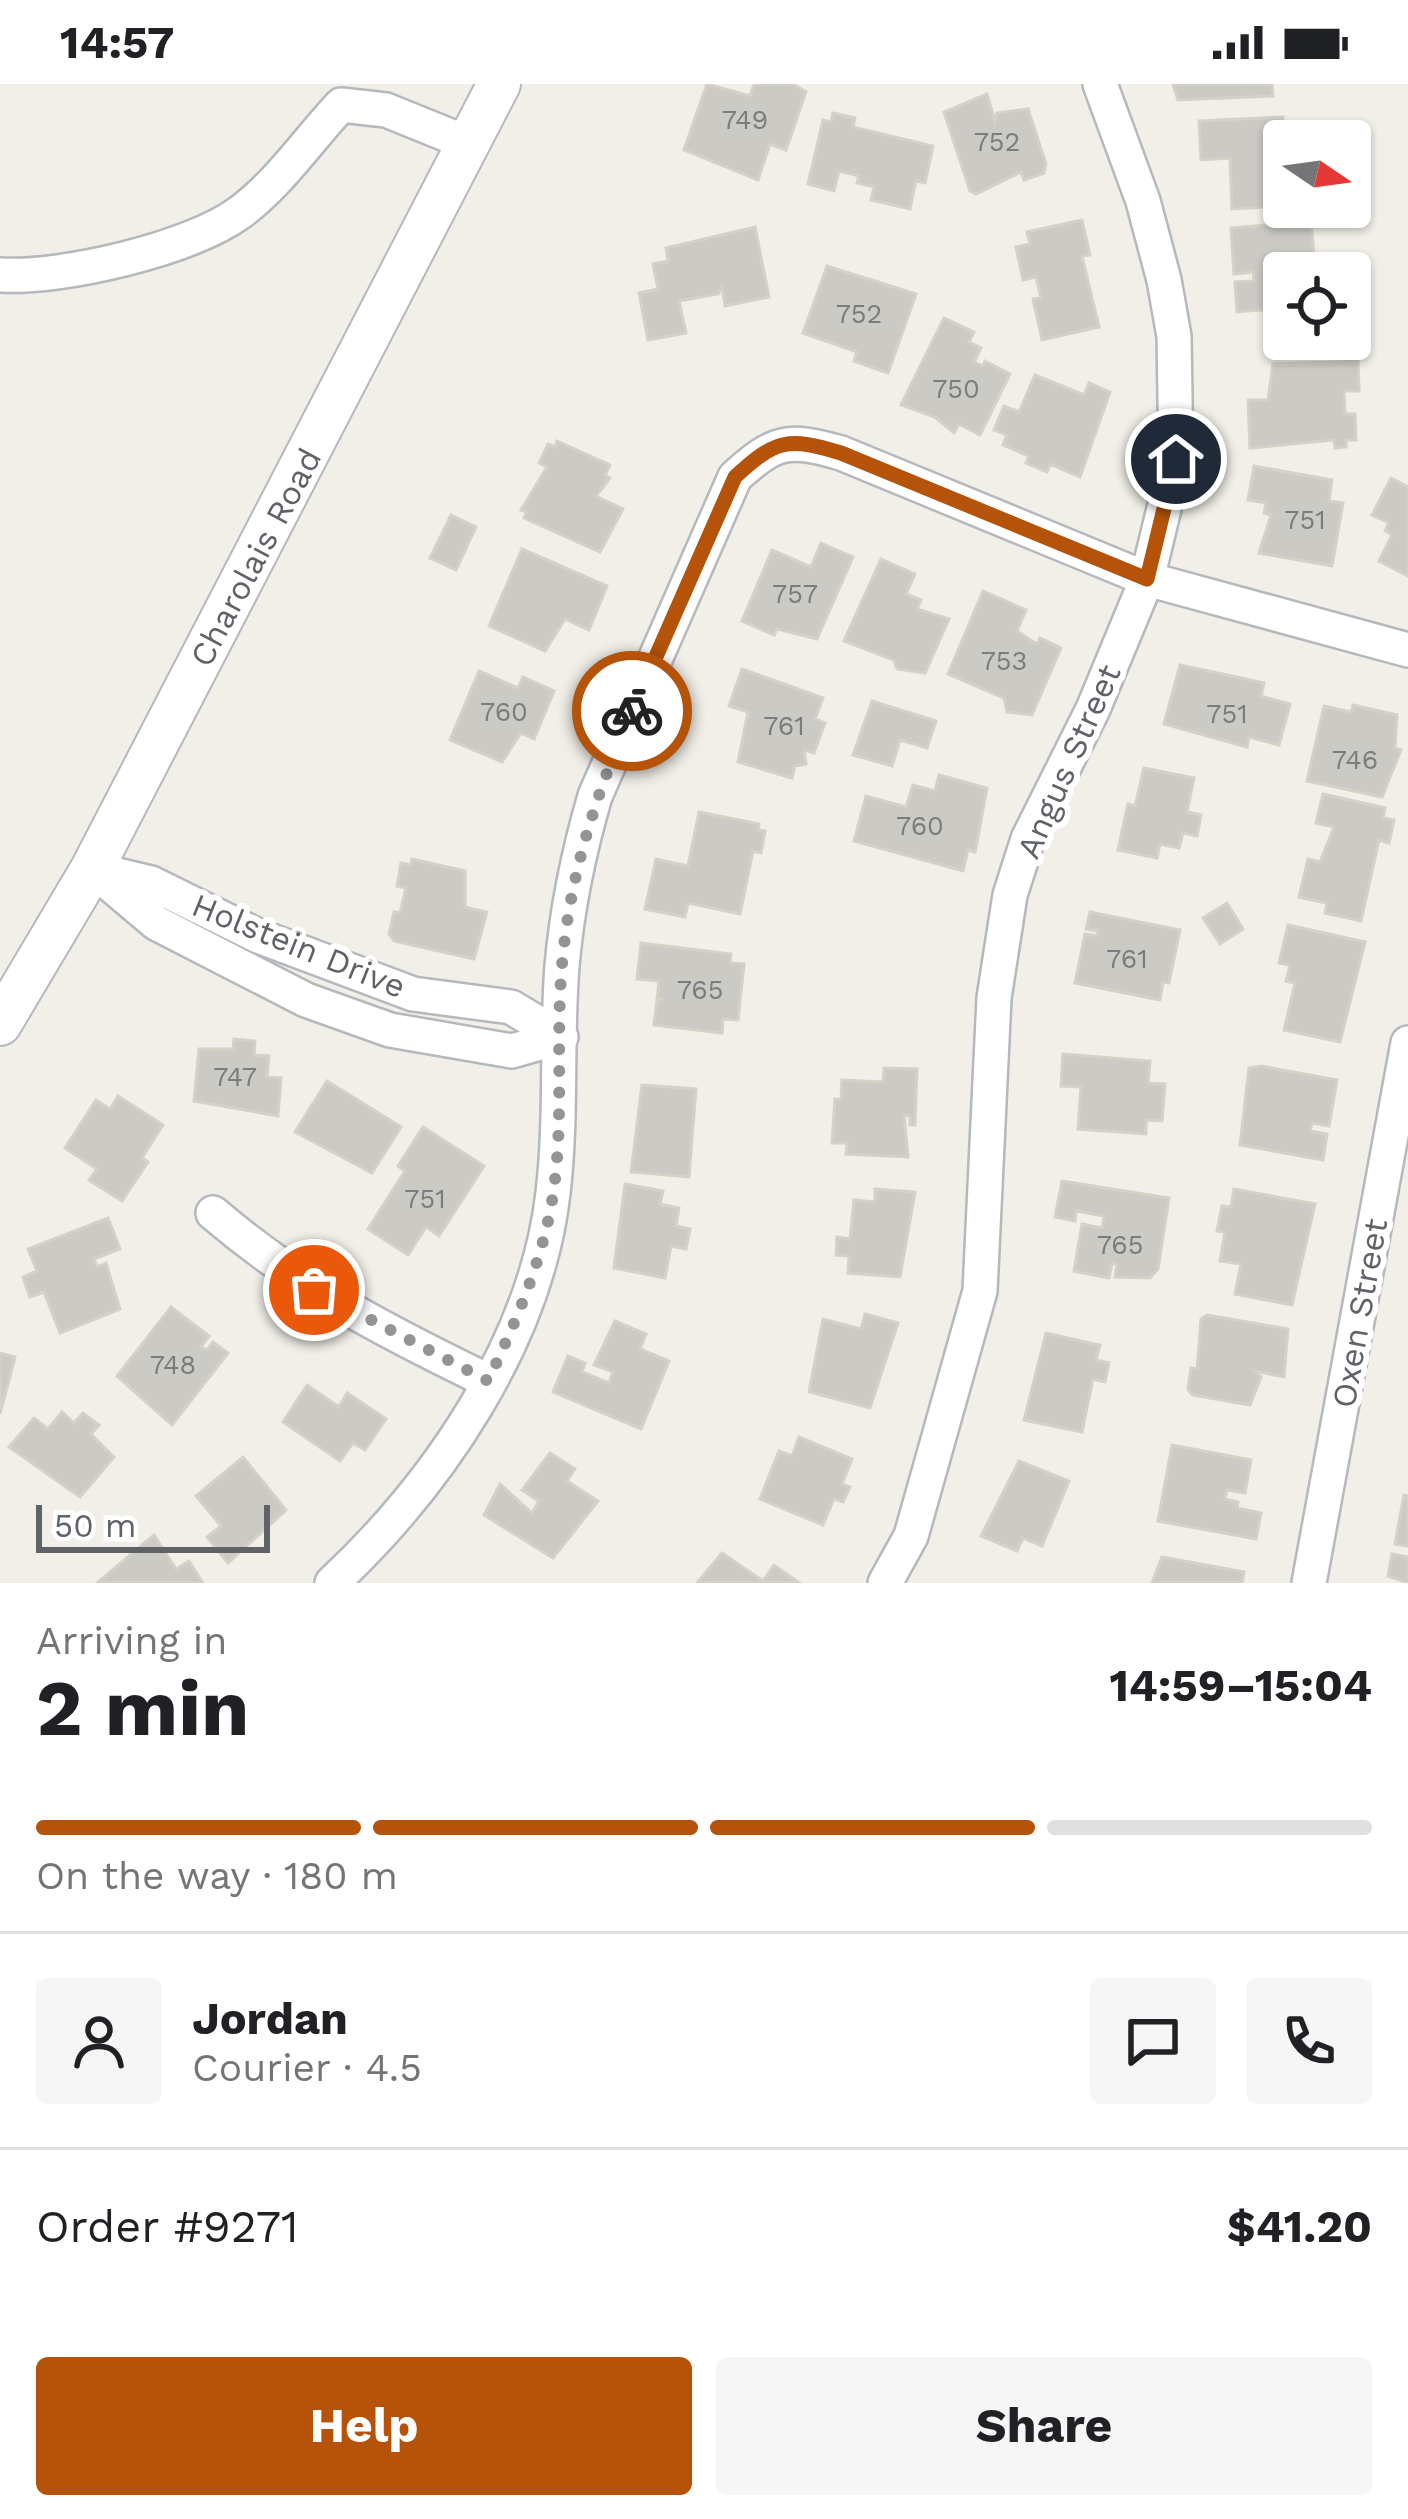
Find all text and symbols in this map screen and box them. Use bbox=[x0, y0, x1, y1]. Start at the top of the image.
text: 14:57 bbox=[60, 16, 174, 69]
house number: 749 bbox=[722, 104, 768, 136]
north arrow bbox=[1263, 120, 1371, 228]
map controls bbox=[1263, 120, 1371, 360]
house number: 752 bbox=[974, 126, 1020, 158]
button: locate bbox=[1263, 252, 1371, 360]
house number: 752 bbox=[836, 298, 882, 330]
house number: 750 bbox=[932, 373, 980, 405]
pin bbox=[1125, 408, 1227, 510]
icon: home bbox=[1143, 426, 1209, 492]
street label: Charolais Road bbox=[182, 442, 329, 673]
house number: 751 bbox=[1284, 504, 1326, 536]
house number: 757 bbox=[772, 578, 818, 610]
house number: 753 bbox=[981, 645, 1027, 677]
courier bbox=[572, 651, 692, 771]
street label: Angus Street bbox=[1008, 658, 1129, 864]
icon: bike bbox=[599, 678, 665, 744]
house number: 760 bbox=[480, 696, 528, 728]
house number: 751 bbox=[1206, 698, 1248, 730]
house number: 761 bbox=[763, 710, 805, 742]
house number: 746 bbox=[1332, 744, 1378, 776]
house number: 760 bbox=[896, 810, 944, 842]
street label: Holstein Drive bbox=[186, 885, 411, 1006]
house number: 761 bbox=[1106, 943, 1148, 975]
house number: 765 bbox=[677, 974, 723, 1006]
house number: 747 bbox=[213, 1061, 257, 1093]
house number: 751 bbox=[404, 1183, 446, 1215]
street label: Oxen Street bbox=[1324, 1215, 1395, 1411]
house number: 765 bbox=[1097, 1229, 1143, 1261]
pin bbox=[263, 1239, 365, 1341]
icon: bag bbox=[281, 1257, 347, 1323]
house number: 748 bbox=[150, 1349, 196, 1381]
scale bar bbox=[36, 1499, 270, 1552]
text: 50 m bbox=[54, 1506, 136, 1545]
text: Arriving in bbox=[36, 1618, 227, 1663]
text: 14:59–15:04 bbox=[1109, 1659, 1372, 1712]
text: 2 min bbox=[36, 1662, 249, 1754]
text: On the way · 180 m bbox=[36, 1853, 398, 1898]
button: person bbox=[36, 1978, 162, 2104]
button: chat bbox=[1090, 1978, 1216, 2104]
button: phone bbox=[1246, 1978, 1372, 2104]
text: Jordan bbox=[192, 1992, 348, 2045]
text: Courier · 4.5 bbox=[192, 2045, 422, 2090]
text: Order #9271 bbox=[36, 2200, 299, 2253]
text: $41.20 bbox=[1227, 2200, 1372, 2253]
button: Help bbox=[36, 2357, 692, 2495]
button: Share bbox=[716, 2357, 1372, 2495]

